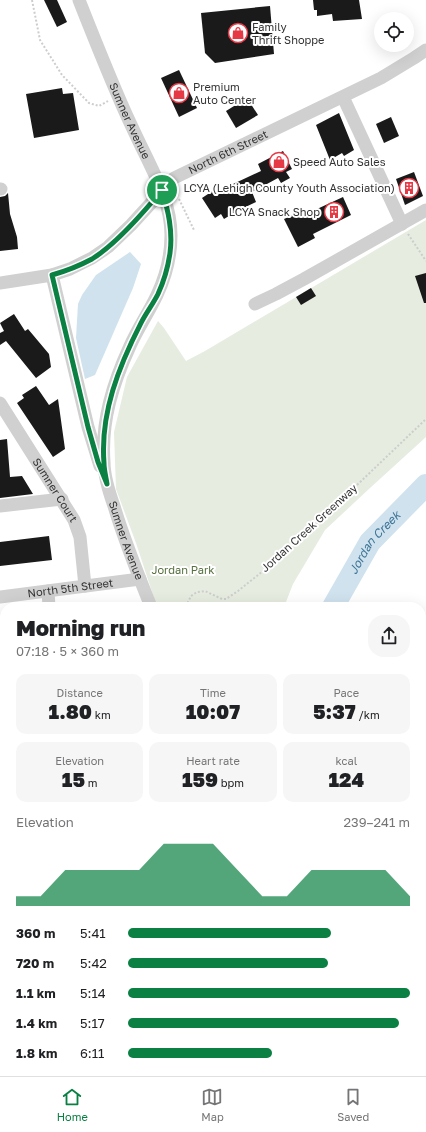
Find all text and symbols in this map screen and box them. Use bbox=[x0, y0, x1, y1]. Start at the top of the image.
map controls bbox=[374, 12, 414, 52]
button: locate bbox=[374, 12, 414, 52]
place label: Family Thrift Shoppe bbox=[252, 20, 324, 46]
shop icon: Family Thrift Shoppe bbox=[227, 22, 249, 44]
street label: Sumner Avenue bbox=[107, 80, 153, 161]
place label: Premium Auto Center bbox=[193, 80, 257, 106]
shop icon: Premium Auto Center bbox=[168, 82, 190, 104]
street label: North 6th Street bbox=[186, 127, 270, 176]
shop icon: Speed Auto Sales bbox=[268, 151, 290, 173]
place label: Speed Auto Sales bbox=[293, 155, 386, 168]
pin bbox=[145, 173, 179, 207]
building icon: LCYA (Lehigh County Youth Association) bbox=[398, 177, 420, 199]
icon: arrive bbox=[151, 179, 173, 201]
place label: LCYA (Lehigh County Youth Association) bbox=[183, 181, 395, 194]
building icon: LCYA Snack Shop bbox=[323, 201, 345, 223]
place label: LCYA Snack Shop bbox=[229, 205, 320, 218]
street label: Sumner Court bbox=[30, 455, 81, 524]
street label: Jordan Creek Greenway bbox=[258, 481, 359, 574]
street label: Sumner Avenue bbox=[107, 499, 146, 581]
water label: Jordan Creek bbox=[345, 507, 404, 577]
park label: Jordan Park bbox=[151, 563, 215, 576]
street label: North 5th Street bbox=[27, 575, 114, 599]
text: Morning run bbox=[16, 614, 145, 641]
button: share bbox=[368, 615, 410, 657]
text: 07:18 · 5 × 360 m bbox=[16, 643, 119, 659]
text: Distance bbox=[57, 686, 103, 699]
text: Time bbox=[200, 686, 226, 699]
text: Pace bbox=[333, 686, 359, 699]
text: 1.80 bbox=[49, 699, 92, 723]
text: 10:07 bbox=[186, 699, 240, 723]
text: 5:37 bbox=[313, 699, 356, 723]
text: km bbox=[92, 708, 111, 721]
text: /km bbox=[356, 708, 380, 721]
text: Elevation bbox=[55, 754, 104, 767]
text: Heart rate bbox=[186, 754, 240, 767]
text: kcal bbox=[335, 754, 357, 767]
text: 15 bbox=[62, 767, 85, 791]
text: 159 bbox=[182, 767, 218, 791]
text: 124 bbox=[328, 767, 364, 791]
text: m bbox=[85, 776, 98, 789]
text: bpm bbox=[218, 776, 244, 789]
text: Elevation bbox=[16, 814, 74, 830]
text: 239–241 m bbox=[344, 814, 410, 830]
text: 360 m bbox=[16, 925, 55, 941]
text: 5:41 bbox=[80, 925, 106, 941]
text: 720 m bbox=[16, 955, 54, 971]
text: 5:42 bbox=[80, 955, 107, 971]
text: 1.1 km bbox=[16, 985, 56, 1001]
text: 5:14 bbox=[80, 985, 106, 1001]
text: 1.4 km bbox=[16, 1015, 57, 1031]
text: 5:17 bbox=[80, 1015, 105, 1031]
text: 1.8 km bbox=[16, 1045, 57, 1061]
text: 6:11 bbox=[80, 1045, 104, 1061]
tab: Home bbox=[57, 1086, 88, 1123]
tab: Map bbox=[201, 1086, 224, 1123]
tab: Saved bbox=[337, 1086, 369, 1123]

